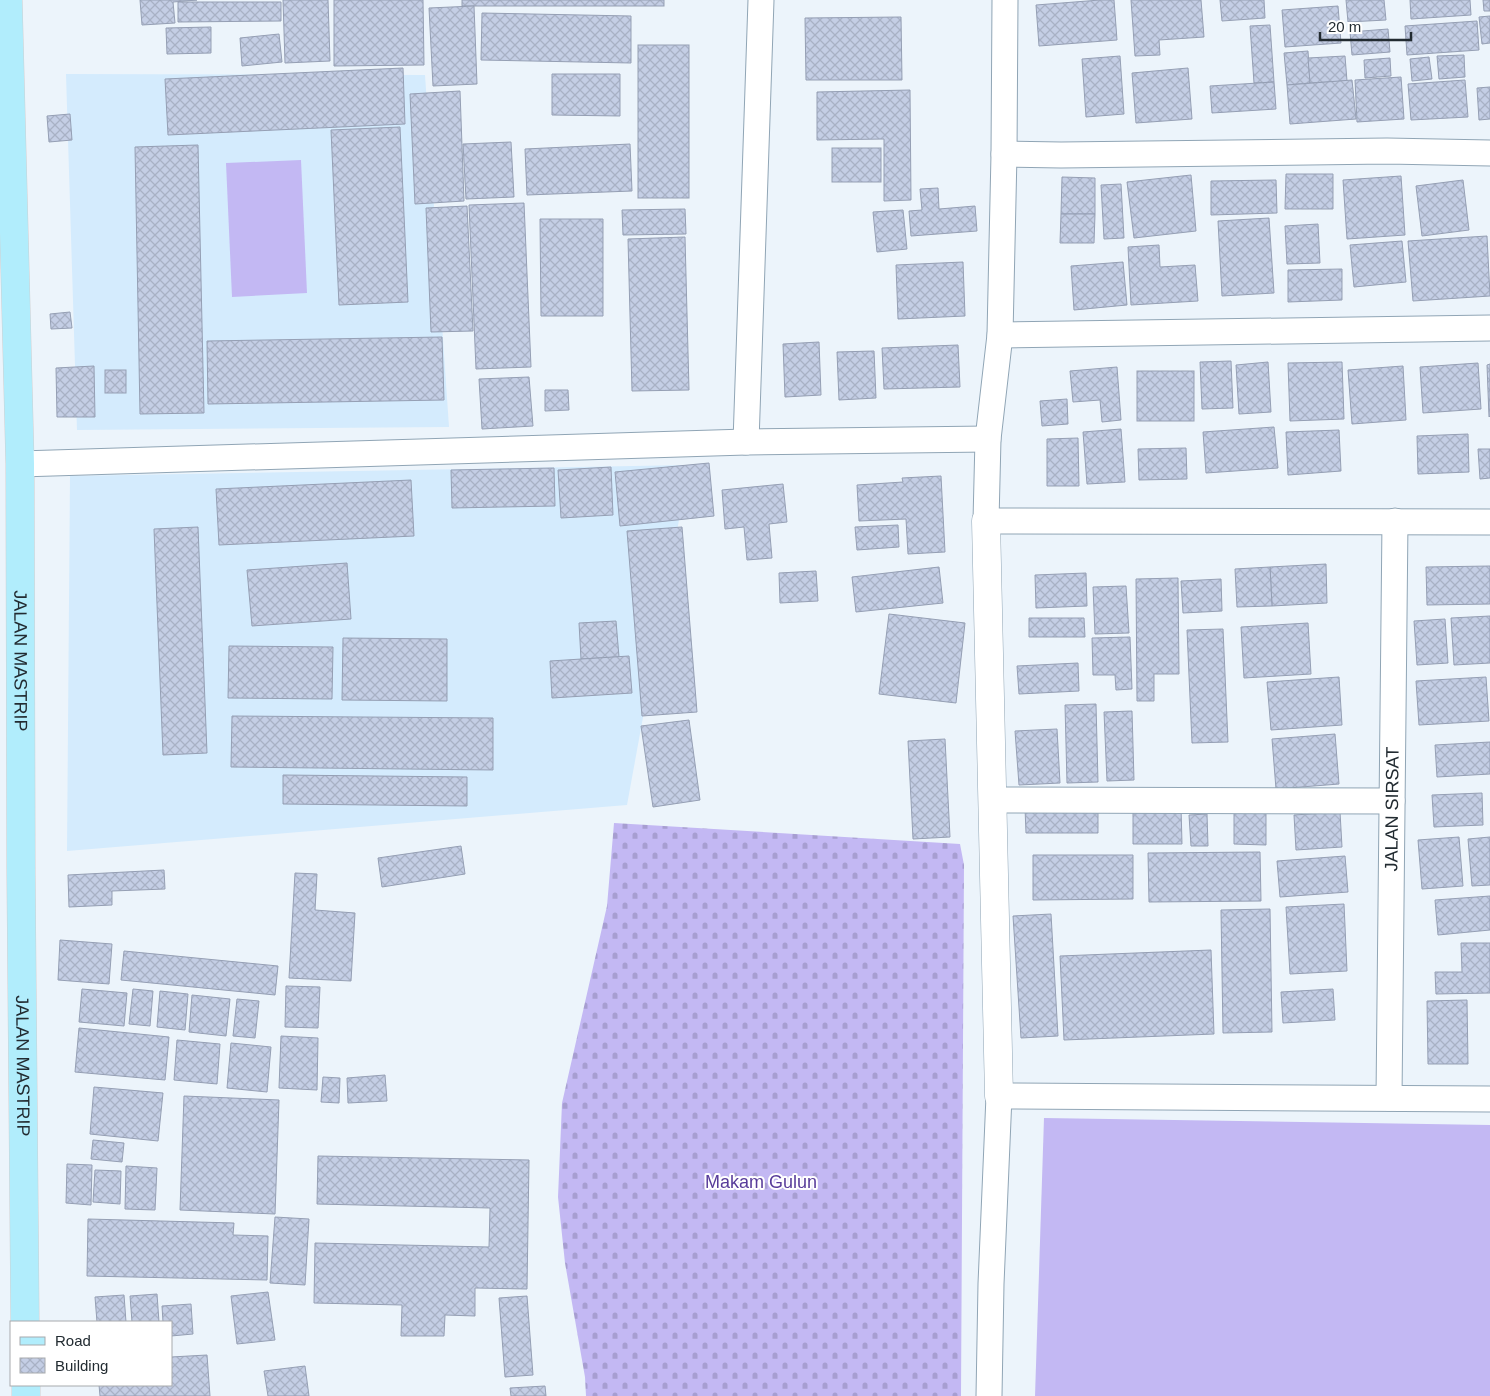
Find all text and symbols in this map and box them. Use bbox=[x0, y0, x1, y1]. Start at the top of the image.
scale bar bbox=[1320, 10, 1411, 42]
text: 20 m bbox=[1328, 18, 1361, 35]
street label: JALAN MASTRIP bbox=[10, 590, 31, 731]
street label: JALAN SIRSAT bbox=[1381, 747, 1403, 872]
street label: JALAN MASTRIP bbox=[12, 995, 33, 1136]
park label: Makam Gulun bbox=[705, 1172, 817, 1192]
legend bbox=[10, 1321, 172, 1386]
text: Road bbox=[55, 1332, 91, 1349]
text: Building bbox=[55, 1357, 108, 1374]

